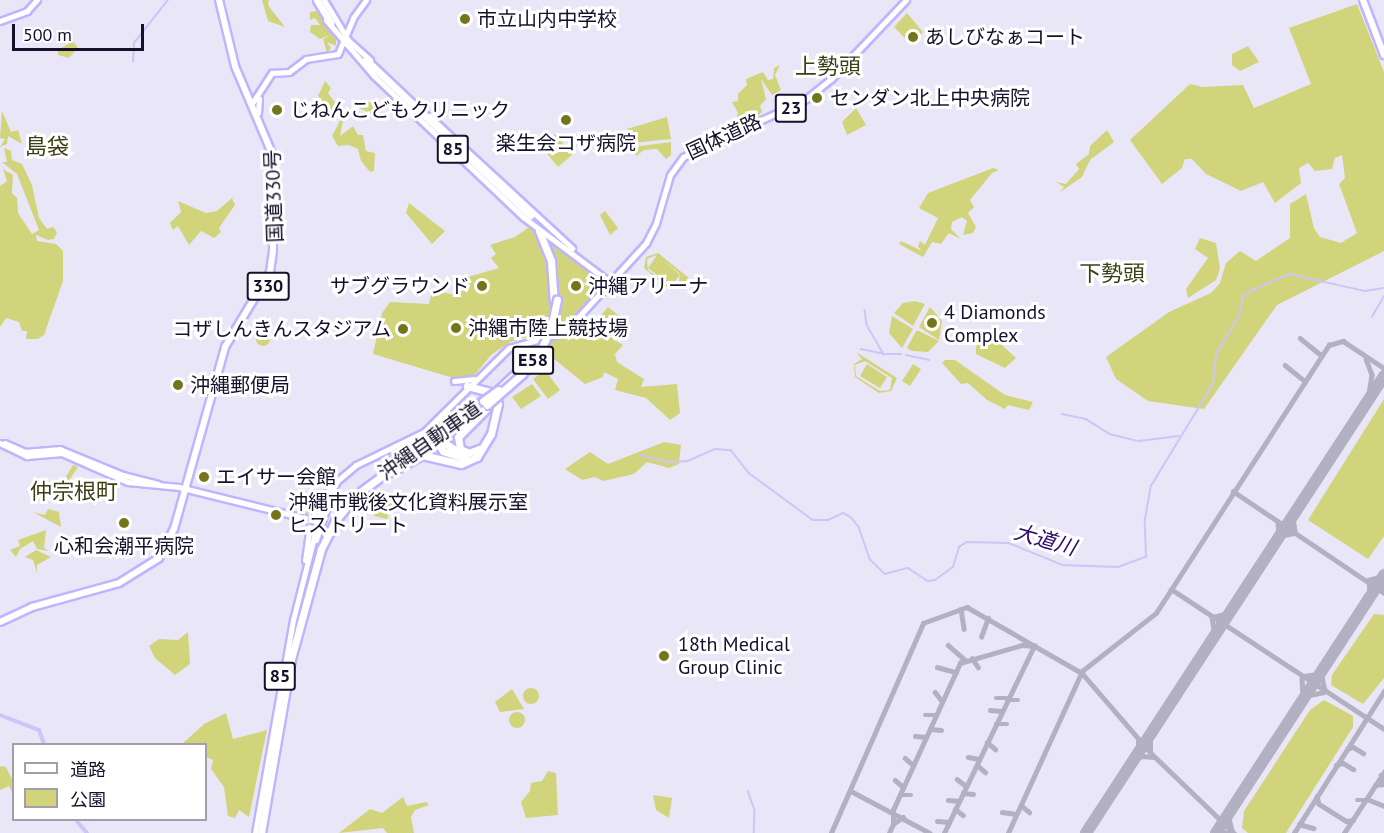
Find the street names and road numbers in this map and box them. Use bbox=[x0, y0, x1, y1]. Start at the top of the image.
road number: 23 bbox=[774, 93, 808, 123]
street label: 国体道路 bbox=[683, 109, 765, 165]
road number: 85 bbox=[436, 134, 470, 164]
street label: 国道330号 bbox=[260, 149, 288, 243]
road number: 330 bbox=[246, 271, 290, 301]
road number: E58 bbox=[512, 345, 554, 375]
street label: 沖縄自動車道 bbox=[374, 397, 486, 485]
road number: 85 bbox=[264, 661, 296, 691]

